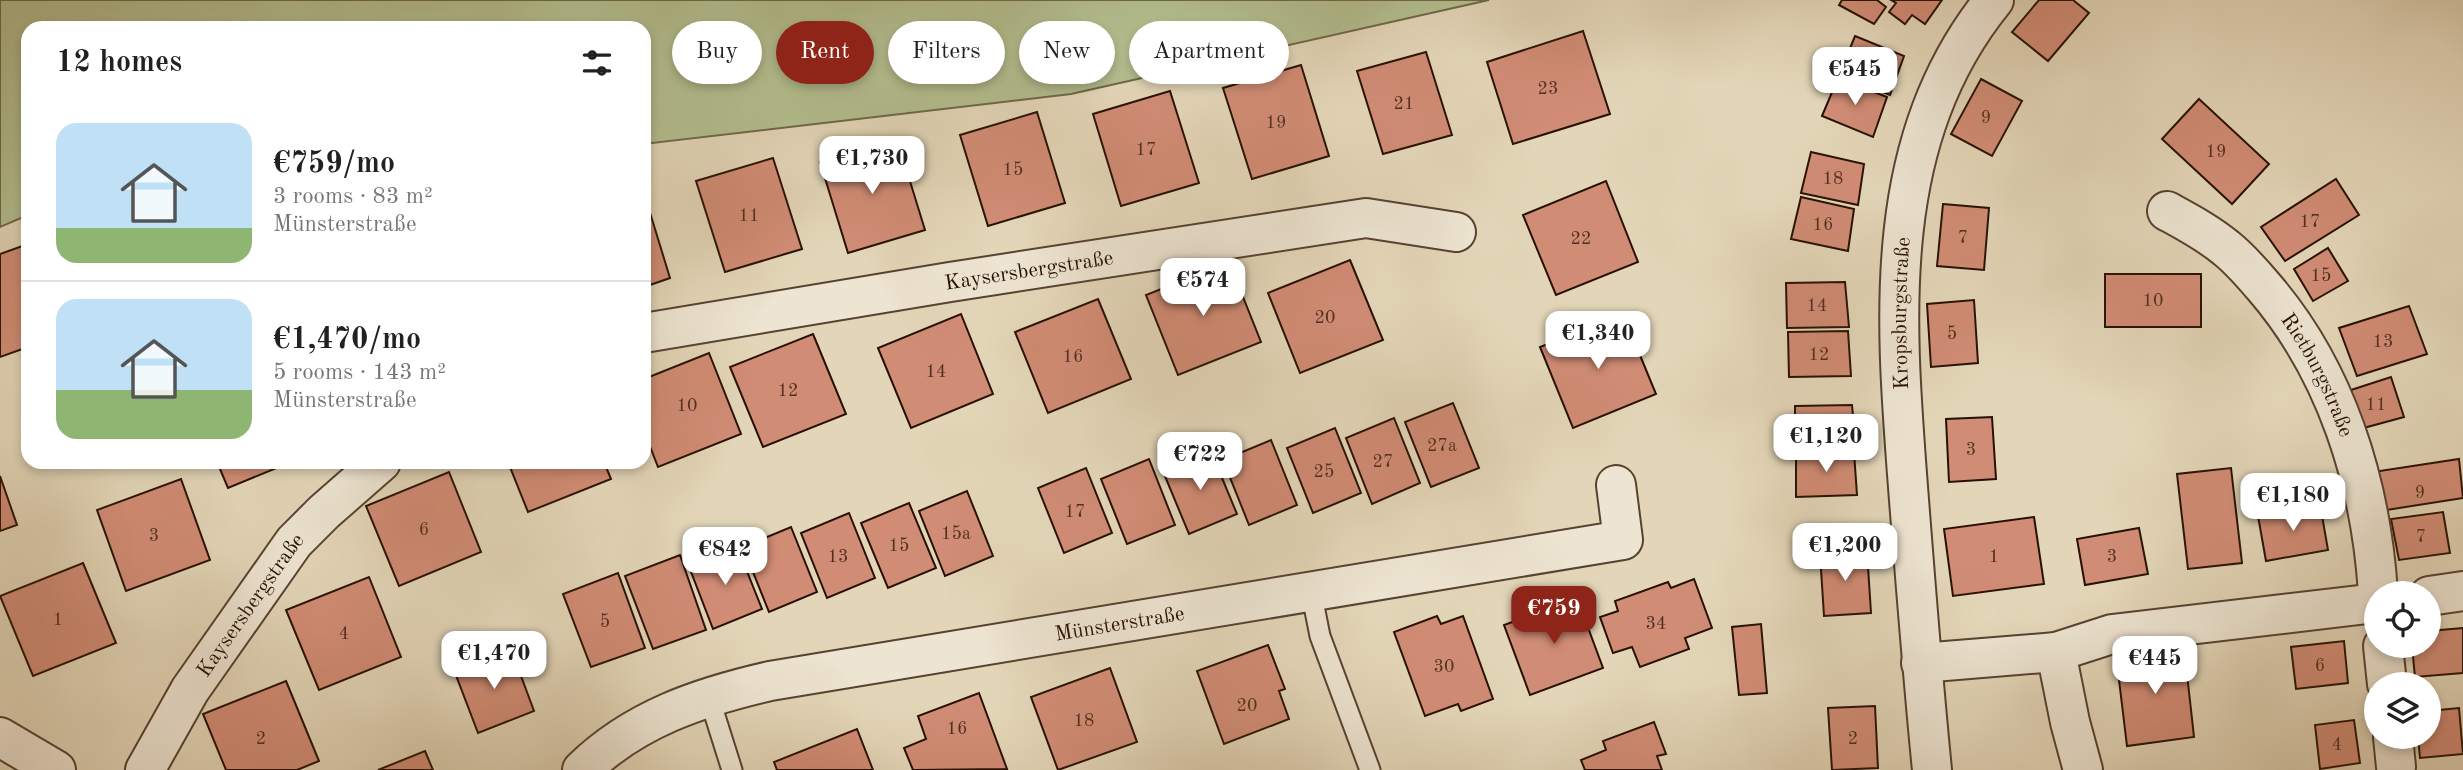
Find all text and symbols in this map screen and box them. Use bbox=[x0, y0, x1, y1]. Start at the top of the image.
chip: Buy bbox=[672, 21, 762, 84]
chip: Rent bbox=[776, 21, 874, 84]
chip: Filters bbox=[888, 21, 1005, 84]
chip: New bbox=[1019, 21, 1115, 84]
chip: Apartment bbox=[1129, 21, 1289, 84]
icon: filters bbox=[578, 44, 616, 82]
text: 12 homes bbox=[56, 48, 182, 78]
pin: €545 bbox=[1814, 48, 1896, 107]
text: €545 bbox=[1828, 58, 1882, 81]
house number: 23 bbox=[1538, 80, 1558, 98]
house number: 21 bbox=[1394, 95, 1414, 113]
house number: 9 bbox=[1981, 109, 1991, 127]
house number: 19 bbox=[1266, 114, 1286, 132]
pin: €1,730 bbox=[815, 136, 929, 196]
house number: 17 bbox=[1136, 141, 1156, 159]
house number: 19 bbox=[2206, 143, 2226, 161]
text: €1,730 bbox=[835, 147, 909, 170]
text: €759/mo bbox=[273, 149, 395, 179]
icon: home bbox=[112, 151, 196, 235]
house number: 15 bbox=[1003, 161, 1023, 179]
house number: 18 bbox=[1823, 170, 1843, 188]
text: 3 rooms · 83 m² bbox=[273, 185, 433, 208]
house number: 11 bbox=[739, 207, 759, 225]
text: Münsterstraße bbox=[273, 213, 417, 236]
house number: 17 bbox=[2300, 213, 2320, 231]
house number: 16 bbox=[1813, 216, 1833, 234]
house number: 7 bbox=[1958, 229, 1968, 247]
house number: 22 bbox=[1571, 230, 1591, 248]
street label: Kropsburgstraße bbox=[1890, 236, 1915, 390]
street label: Kaysersbergstraße bbox=[943, 248, 1115, 295]
pin: €574 bbox=[1162, 258, 1244, 318]
house number: 15 bbox=[2311, 267, 2331, 285]
text: €574 bbox=[1176, 269, 1230, 292]
house number: 10 bbox=[2143, 292, 2163, 310]
house number: 14 bbox=[1807, 297, 1827, 315]
house number: 20 bbox=[1315, 309, 1335, 327]
street label: Rietburgstraße bbox=[2276, 310, 2356, 440]
pin: €1,340 bbox=[1541, 312, 1655, 371]
text: €1,340 bbox=[1561, 322, 1635, 345]
text: €1,470/mo bbox=[273, 325, 421, 355]
house number: 5 bbox=[1947, 325, 1957, 343]
icon: home bbox=[112, 327, 196, 411]
house number: 13 bbox=[2373, 333, 2393, 351]
house number: 12 bbox=[1809, 346, 1829, 364]
house number: 16 bbox=[1063, 348, 1083, 366]
text: 5 rooms · 143 m² bbox=[273, 361, 446, 384]
house number: 14 bbox=[926, 363, 946, 381]
house number: 12 bbox=[778, 382, 798, 400]
text: Münsterstraße bbox=[273, 389, 417, 412]
house number: 11 bbox=[2366, 396, 2386, 414]
house number: 10 bbox=[677, 397, 697, 415]
pin: €1,120 bbox=[1769, 414, 1883, 474]
text: €1,120 bbox=[1789, 425, 1863, 448]
pin: €722 bbox=[1159, 433, 1241, 492]
house number: 27a bbox=[1427, 437, 1457, 455]
house number: 3 bbox=[1966, 441, 1976, 459]
text: €722 bbox=[1173, 443, 1227, 466]
house number: 27 bbox=[1373, 453, 1393, 471]
house number: 25 bbox=[1314, 463, 1334, 481]
pin: €1,180 bbox=[2236, 474, 2350, 533]
text: €1,180 bbox=[2256, 484, 2330, 507]
house number: 9 bbox=[2415, 484, 2425, 502]
house number: 17 bbox=[1065, 503, 1085, 521]
house number: 6 bbox=[419, 521, 429, 539]
pin: €1,200 bbox=[1788, 524, 1902, 583]
house number: 15a bbox=[941, 525, 971, 543]
house number: 3 bbox=[149, 527, 159, 545]
pin: €842 bbox=[684, 528, 766, 587]
house number: 7 bbox=[2416, 528, 2426, 546]
street label: Kaysersbergstraße bbox=[194, 530, 308, 681]
text: €1,200 bbox=[1808, 534, 1882, 557]
house number: 15 bbox=[889, 537, 909, 555]
text: €842 bbox=[698, 538, 752, 561]
house number: 13 bbox=[828, 548, 848, 566]
house number: 1 bbox=[1989, 548, 1999, 566]
house number: 3 bbox=[2107, 548, 2117, 566]
map controls bbox=[2364, 581, 2441, 749]
button: locate bbox=[2364, 581, 2441, 658]
pin: €759 bbox=[1513, 586, 1595, 646]
text: €759 bbox=[1527, 597, 1581, 620]
street label: Münsterstraße bbox=[1053, 604, 1186, 646]
house number: 1 bbox=[53, 611, 63, 629]
house number: 5 bbox=[600, 613, 610, 631]
house number: 34 bbox=[1646, 615, 1666, 633]
house number: 4 bbox=[339, 625, 349, 643]
pin: €1,470 bbox=[437, 632, 551, 691]
pin: €445 bbox=[2114, 636, 2196, 696]
text: €1,470 bbox=[457, 642, 531, 665]
text: €445 bbox=[2128, 647, 2182, 670]
house number: 6 bbox=[2315, 657, 2325, 675]
house number: 30 bbox=[1434, 658, 1454, 676]
button: layers bbox=[2364, 672, 2441, 749]
house number: 20 bbox=[1237, 697, 1257, 715]
house number: 18 bbox=[1074, 712, 1094, 730]
house number: 16 bbox=[947, 720, 967, 738]
house number: 2 bbox=[256, 730, 266, 748]
house number: 2 bbox=[1848, 730, 1858, 748]
house number: 4 bbox=[2332, 736, 2342, 754]

